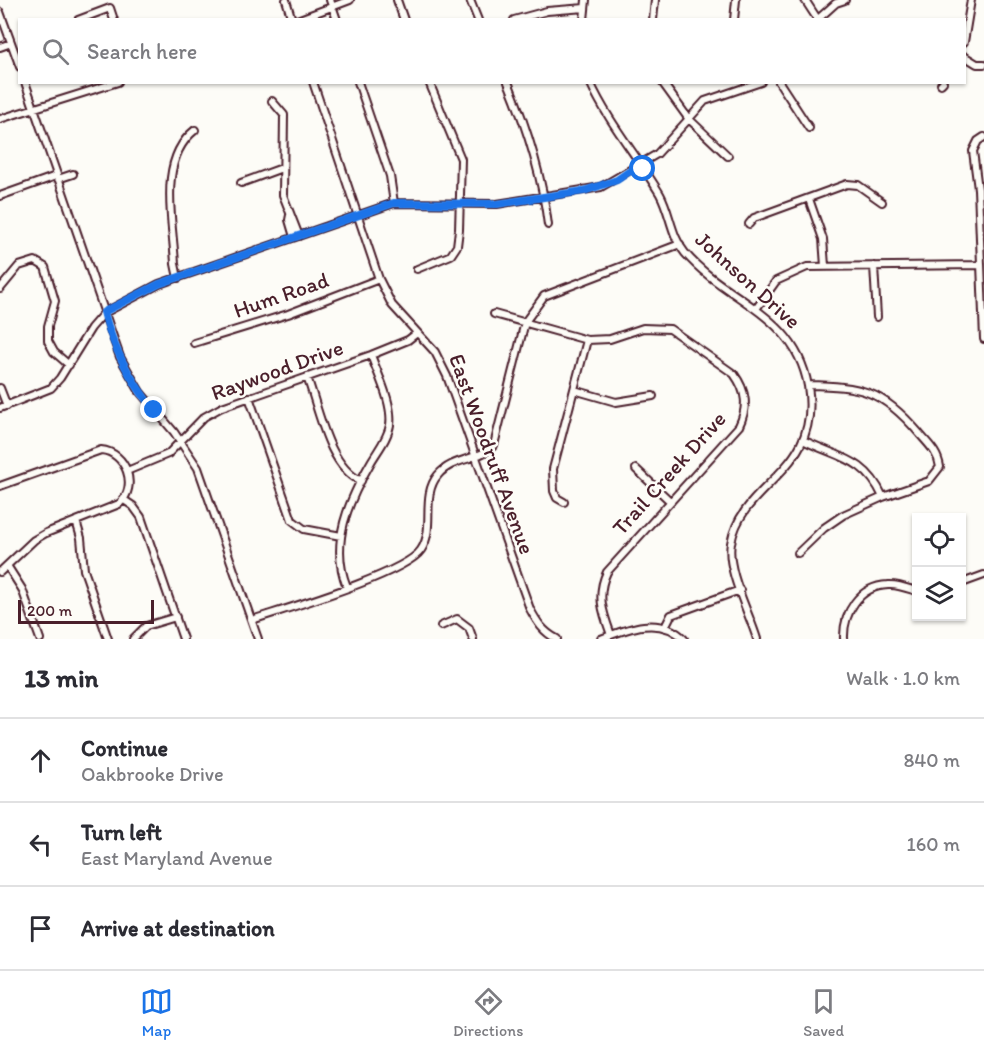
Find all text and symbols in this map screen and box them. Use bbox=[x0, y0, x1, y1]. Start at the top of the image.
search box bbox=[18, 18, 966, 84]
icon: search bbox=[39, 35, 72, 68]
text: Search here bbox=[87, 38, 197, 65]
route start bbox=[629, 155, 655, 181]
street label: Johnson Drive bbox=[690, 226, 806, 334]
street label: Hum Road bbox=[230, 266, 332, 324]
street label: Raywood Drive bbox=[207, 334, 347, 406]
street label: East Woodruff Avenue bbox=[443, 350, 541, 558]
route end bbox=[140, 396, 166, 422]
street label: Trail Creek Drive bbox=[606, 406, 732, 540]
map controls bbox=[912, 513, 966, 621]
button: locate bbox=[912, 513, 966, 567]
button: layers bbox=[912, 567, 966, 621]
scale bar bbox=[18, 597, 154, 624]
text: 200 m bbox=[27, 601, 72, 620]
text: 13 min bbox=[24, 662, 98, 694]
text: Walk · 1.0 km bbox=[846, 666, 960, 690]
text: Continue bbox=[81, 735, 168, 762]
icon: ahead bbox=[24, 744, 57, 777]
text: 840 m bbox=[903, 748, 960, 772]
text: Oakbrooke Drive bbox=[81, 762, 224, 786]
text: Turn left bbox=[81, 819, 162, 846]
icon: left bbox=[24, 828, 57, 861]
text: 160 m bbox=[907, 832, 960, 856]
text: East Maryland Avenue bbox=[81, 846, 273, 870]
icon: arrive bbox=[24, 912, 57, 945]
text: Arrive at destination bbox=[81, 915, 275, 942]
tab: Map bbox=[140, 985, 173, 1040]
tab: Directions bbox=[453, 985, 523, 1040]
tab: Saved bbox=[803, 985, 844, 1040]

